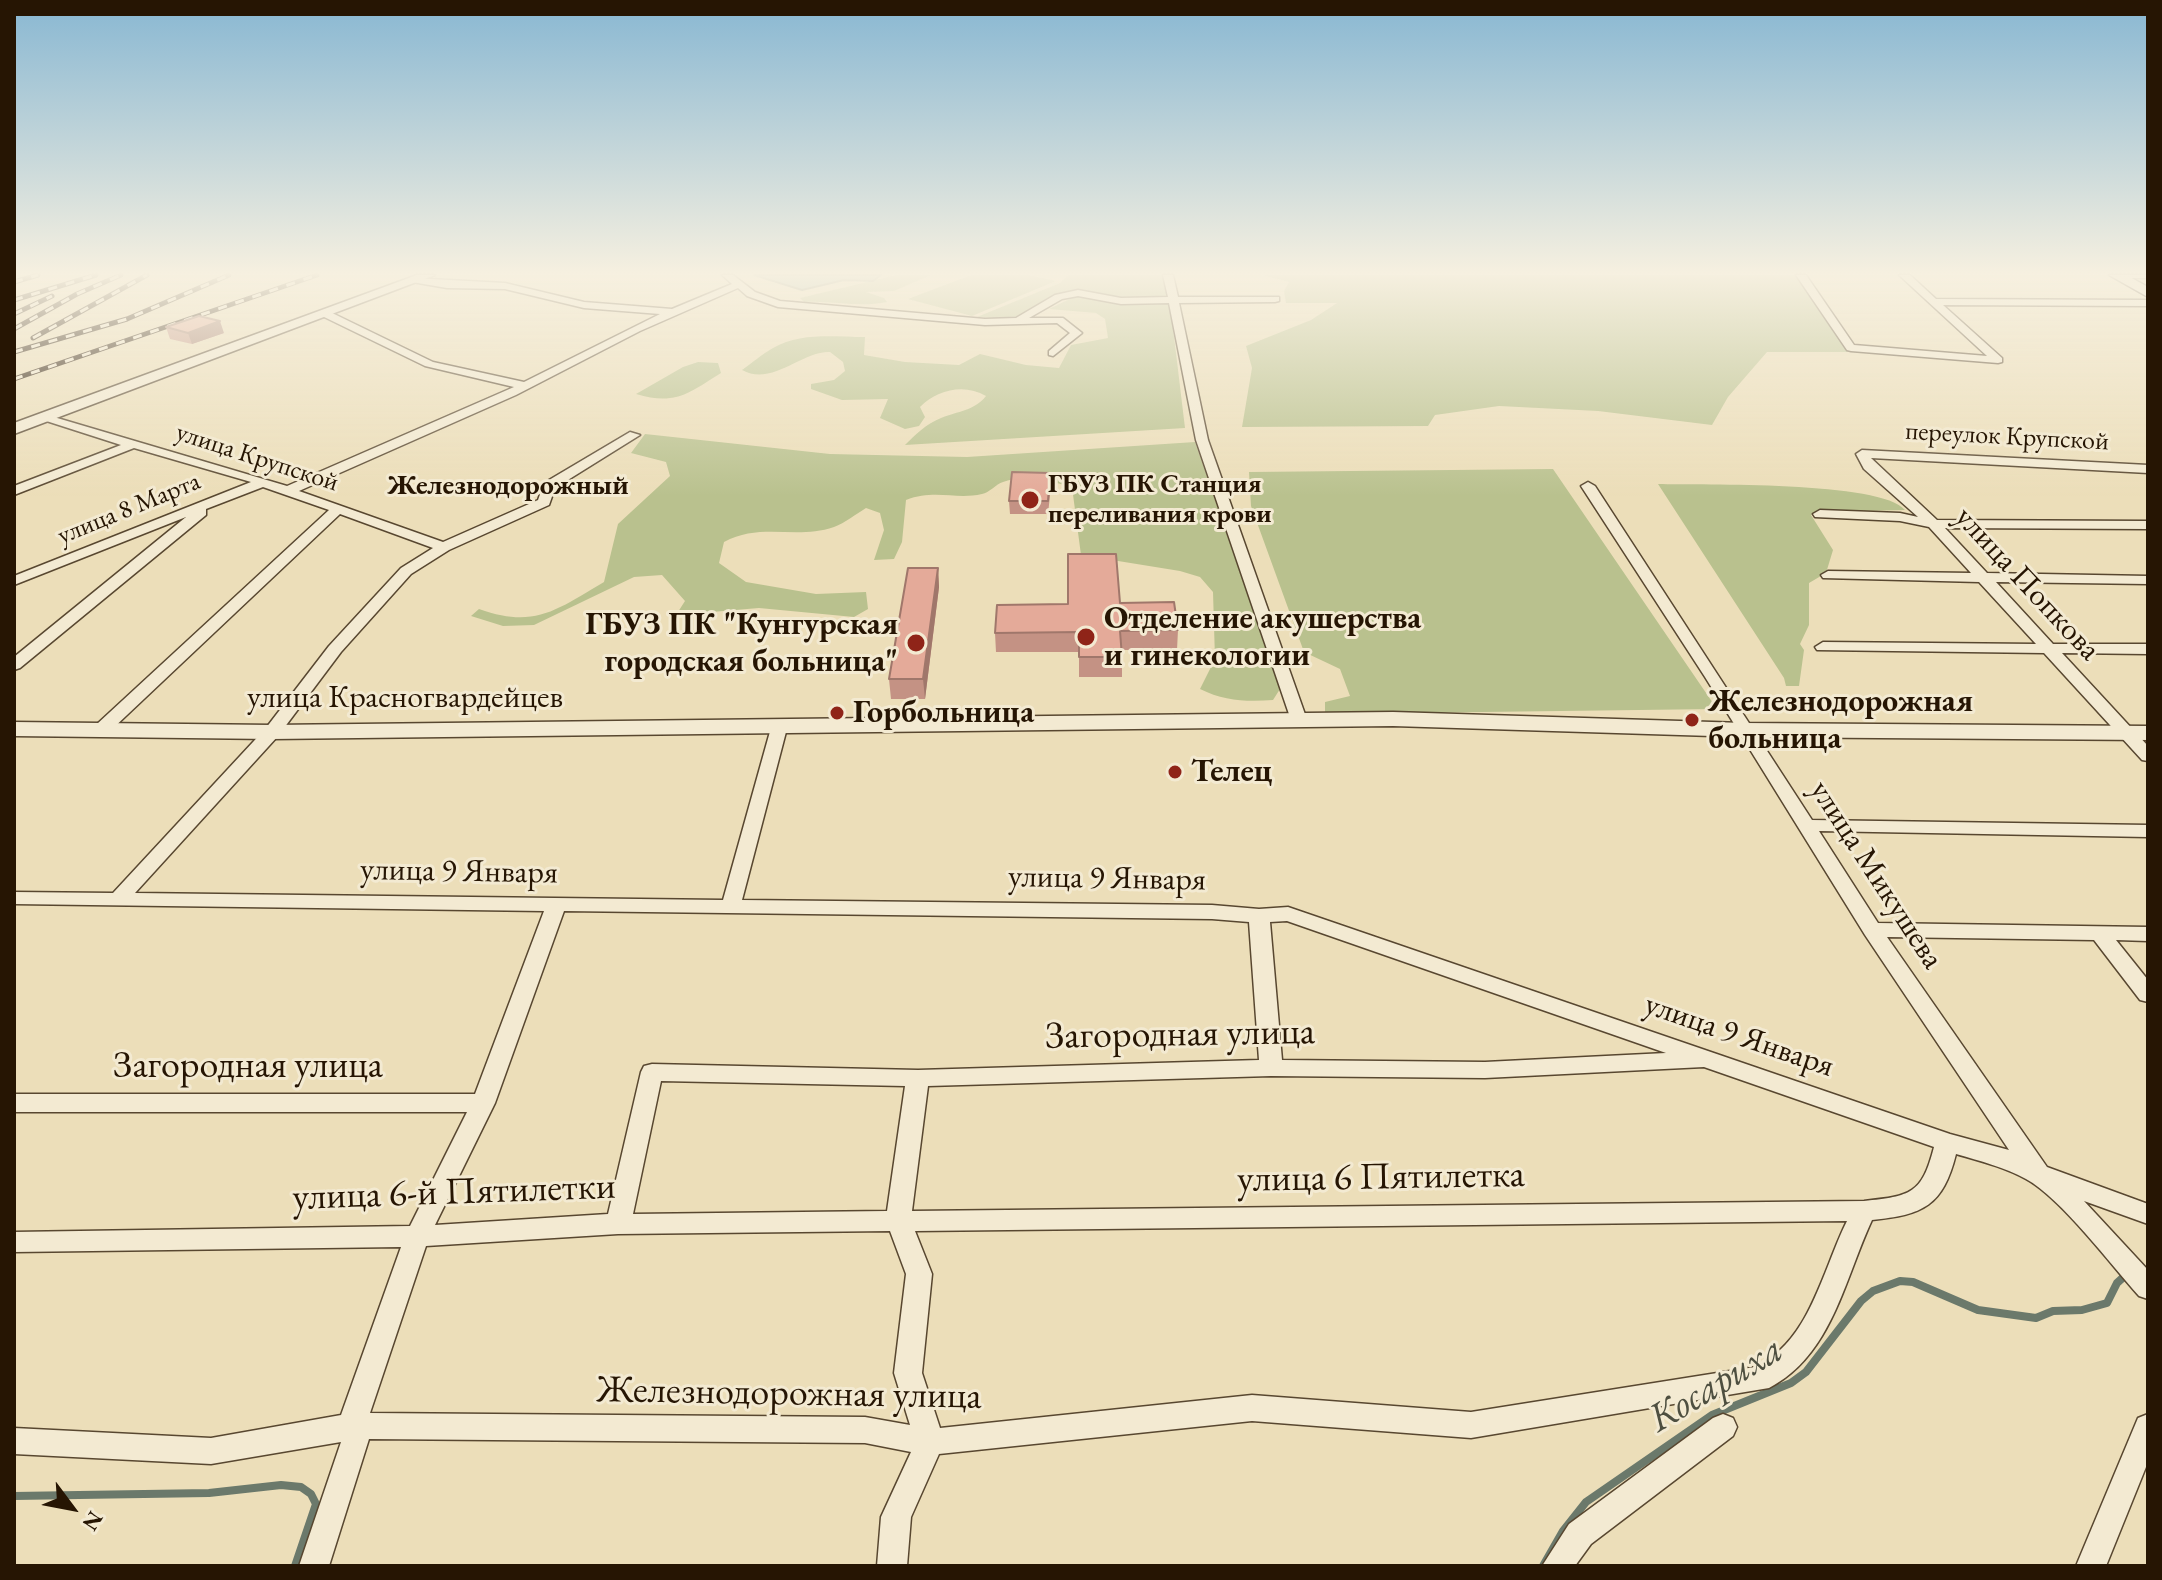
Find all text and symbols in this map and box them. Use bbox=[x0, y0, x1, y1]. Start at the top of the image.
street label: переулок Крупской bbox=[1904, 416, 2110, 458]
street label: улица Крупской bbox=[172, 417, 342, 499]
street label: улица 8 Марта bbox=[53, 466, 205, 552]
district label: Железнодорожный bbox=[387, 469, 629, 503]
place label: ГБУЗ ПК Станция переливания крови bbox=[1048, 469, 1272, 530]
marker: ГБУЗ ПК Станция переливания крови bbox=[1019, 489, 1041, 511]
street label: улица Попкова bbox=[1946, 499, 2108, 669]
place label: Отделение акушерства и гинекологии bbox=[1104, 600, 1421, 675]
place label: ГБУЗ ПК "Кунгурская городская больница" bbox=[585, 606, 898, 681]
marker: Отделение акушерства и гинекологии bbox=[1075, 626, 1097, 648]
marker: ГБУЗ ПК "Кунгурская городская больница" bbox=[905, 632, 927, 654]
street label: улица Красногвардейцев bbox=[247, 679, 563, 717]
place label: Железнодорожная больница bbox=[1708, 683, 1973, 758]
place label: Горбольница bbox=[853, 694, 1034, 732]
marker: Горбольница bbox=[828, 704, 846, 722]
marker: Железнодорожная больница bbox=[1683, 711, 1701, 729]
place label: Телец bbox=[1191, 753, 1272, 791]
marker: Телец bbox=[1166, 763, 1184, 781]
street label: улица Микушева bbox=[1801, 773, 1951, 977]
street label: улица 9 Января bbox=[360, 851, 558, 893]
street label: улица 9 Января bbox=[1008, 858, 1206, 900]
street label: улица 9 Января bbox=[1639, 986, 1839, 1086]
street label: Загородная улица bbox=[1045, 1010, 1315, 1060]
street label: Загородная улица bbox=[113, 1044, 383, 1090]
street label: улица 6 Пятилетка bbox=[1237, 1153, 1525, 1203]
street label: улица 6-й Пятилетки bbox=[291, 1165, 617, 1221]
water label: Косариха bbox=[1640, 1326, 1792, 1444]
street label: Железнодорожная улица bbox=[596, 1368, 982, 1420]
north arrow bbox=[32, 1468, 112, 1548]
text: N bbox=[76, 1506, 110, 1536]

